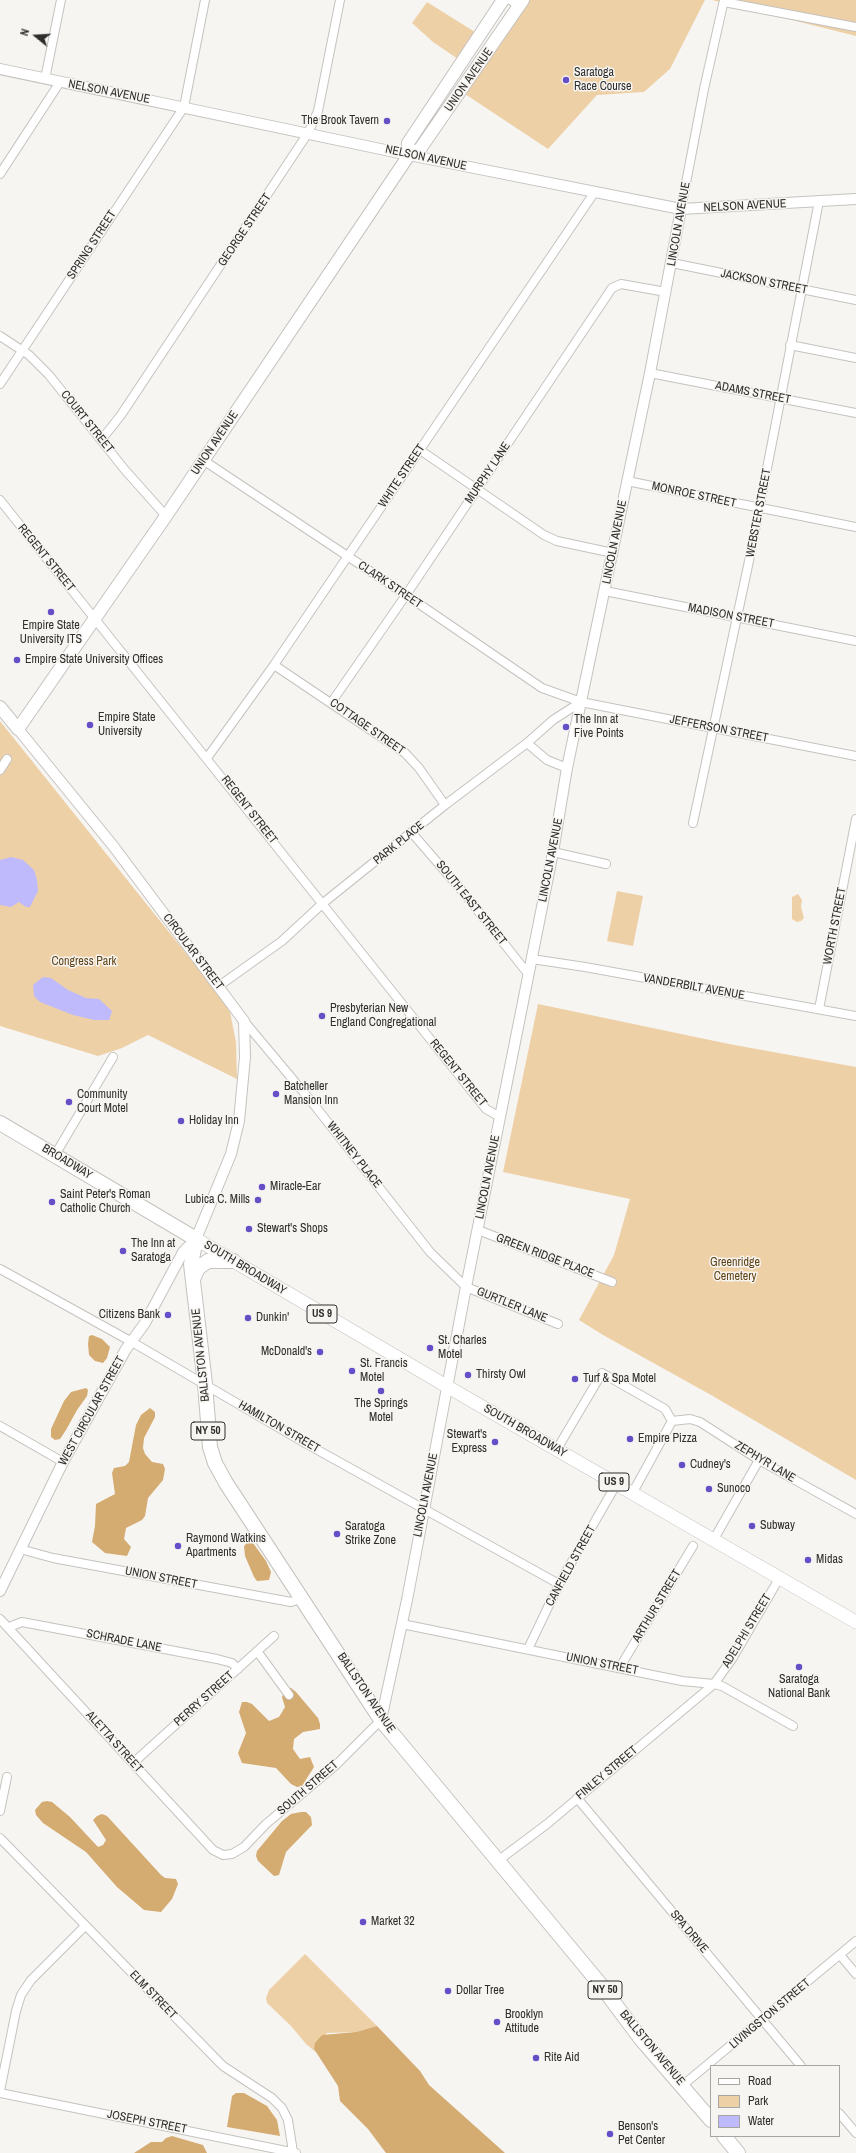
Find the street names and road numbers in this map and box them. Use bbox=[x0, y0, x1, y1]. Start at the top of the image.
street label: UNION AVENUE bbox=[442, 45, 496, 115]
street label: NELSON AVENUE bbox=[67, 77, 151, 107]
street label: NELSON AVENUE bbox=[384, 142, 468, 174]
street label: LINCOLN AVENUE bbox=[665, 181, 693, 267]
street label: GEORGE STREET bbox=[215, 191, 275, 269]
street label: NELSON AVENUE bbox=[703, 197, 787, 215]
street label: SPRING STREET bbox=[64, 208, 120, 282]
street label: JACKSON STREET bbox=[719, 267, 809, 297]
street label: ADAMS STREET bbox=[714, 379, 792, 407]
street label: COURT STREET bbox=[57, 388, 117, 456]
street label: UNION AVENUE bbox=[188, 408, 242, 478]
street label: MURPHY LANE bbox=[462, 440, 514, 506]
street label: WHITE STREET bbox=[376, 442, 428, 510]
street label: WEBSTER STREET bbox=[743, 467, 775, 559]
street label: MONROE STREET bbox=[651, 479, 737, 511]
street label: LINCOLN AVENUE bbox=[600, 499, 630, 585]
street label: REGENT STREET bbox=[14, 521, 78, 595]
street label: CLARK STREET bbox=[355, 558, 425, 612]
street label: MADISON STREET bbox=[687, 601, 775, 631]
street label: COTTAGE STREET bbox=[327, 696, 407, 758]
street label: JEFFERSON STREET bbox=[669, 712, 769, 746]
street label: REGENT STREET bbox=[218, 773, 280, 847]
street label: LINCOLN AVENUE bbox=[536, 817, 566, 903]
street label: PARK PLACE bbox=[371, 818, 427, 868]
street label: SOUTH EAST STREET bbox=[433, 858, 509, 948]
street label: WORTH STREET bbox=[820, 886, 850, 966]
street label: CIRCULAR STREET bbox=[160, 911, 226, 993]
street label: VANDERBILT AVENUE bbox=[642, 971, 746, 1003]
street label: REGENT STREET bbox=[426, 1036, 490, 1110]
street label: WHITNEY PLACE bbox=[324, 1119, 384, 1191]
street label: LINCOLN AVENUE bbox=[473, 1134, 503, 1220]
street label: BROADWAY bbox=[39, 1141, 95, 1183]
street label: GREEN RIDGE PLACE bbox=[494, 1231, 596, 1281]
street label: SOUTH BROADWAY bbox=[201, 1238, 289, 1298]
street label: GURTLER LANE bbox=[474, 1284, 550, 1326]
road number: US 9 bbox=[307, 1305, 337, 1323]
street label: BALLSTON AVENUE bbox=[189, 1308, 213, 1402]
street label: WEST CIRCULAR STREET bbox=[56, 1354, 128, 1468]
street label: HAMILTON STREET bbox=[236, 1398, 322, 1456]
street label: SOUTH BROADWAY bbox=[481, 1401, 569, 1461]
road number: NY 50 bbox=[191, 1422, 225, 1440]
street label: ZEPHYR LANE bbox=[732, 1438, 798, 1486]
street label: LINCOLN AVENUE bbox=[411, 1452, 441, 1538]
road number: US 9 bbox=[599, 1473, 629, 1491]
street label: CANFIELD STREET bbox=[543, 1523, 599, 1609]
street label: UNION STREET bbox=[124, 1564, 198, 1592]
street label: ARTHUR STREET bbox=[630, 1567, 684, 1645]
street label: ADELPHI STREET bbox=[719, 1591, 775, 1671]
street label: SCHRADE LANE bbox=[85, 1627, 163, 1655]
street label: BALLSTON AVENUE bbox=[334, 1650, 398, 1736]
street label: UNION STREET bbox=[565, 1650, 639, 1678]
street label: PERRY STREET bbox=[171, 1668, 237, 1730]
street label: ALETTA STREET bbox=[83, 1708, 145, 1776]
street label: FINLEY STREET bbox=[573, 1743, 641, 1803]
street label: SOUTH STREET bbox=[275, 1758, 341, 1818]
street label: SPA DRIVE bbox=[667, 1908, 711, 1956]
street label: ELM STREET bbox=[126, 1968, 180, 2022]
street label: LIVINGSTON STREET bbox=[727, 1976, 813, 2052]
road number: NY 50 bbox=[588, 1981, 622, 1999]
street label: BALLSTON AVENUE bbox=[616, 2007, 688, 2089]
street label: JOSEPH STREET bbox=[106, 2107, 188, 2137]

